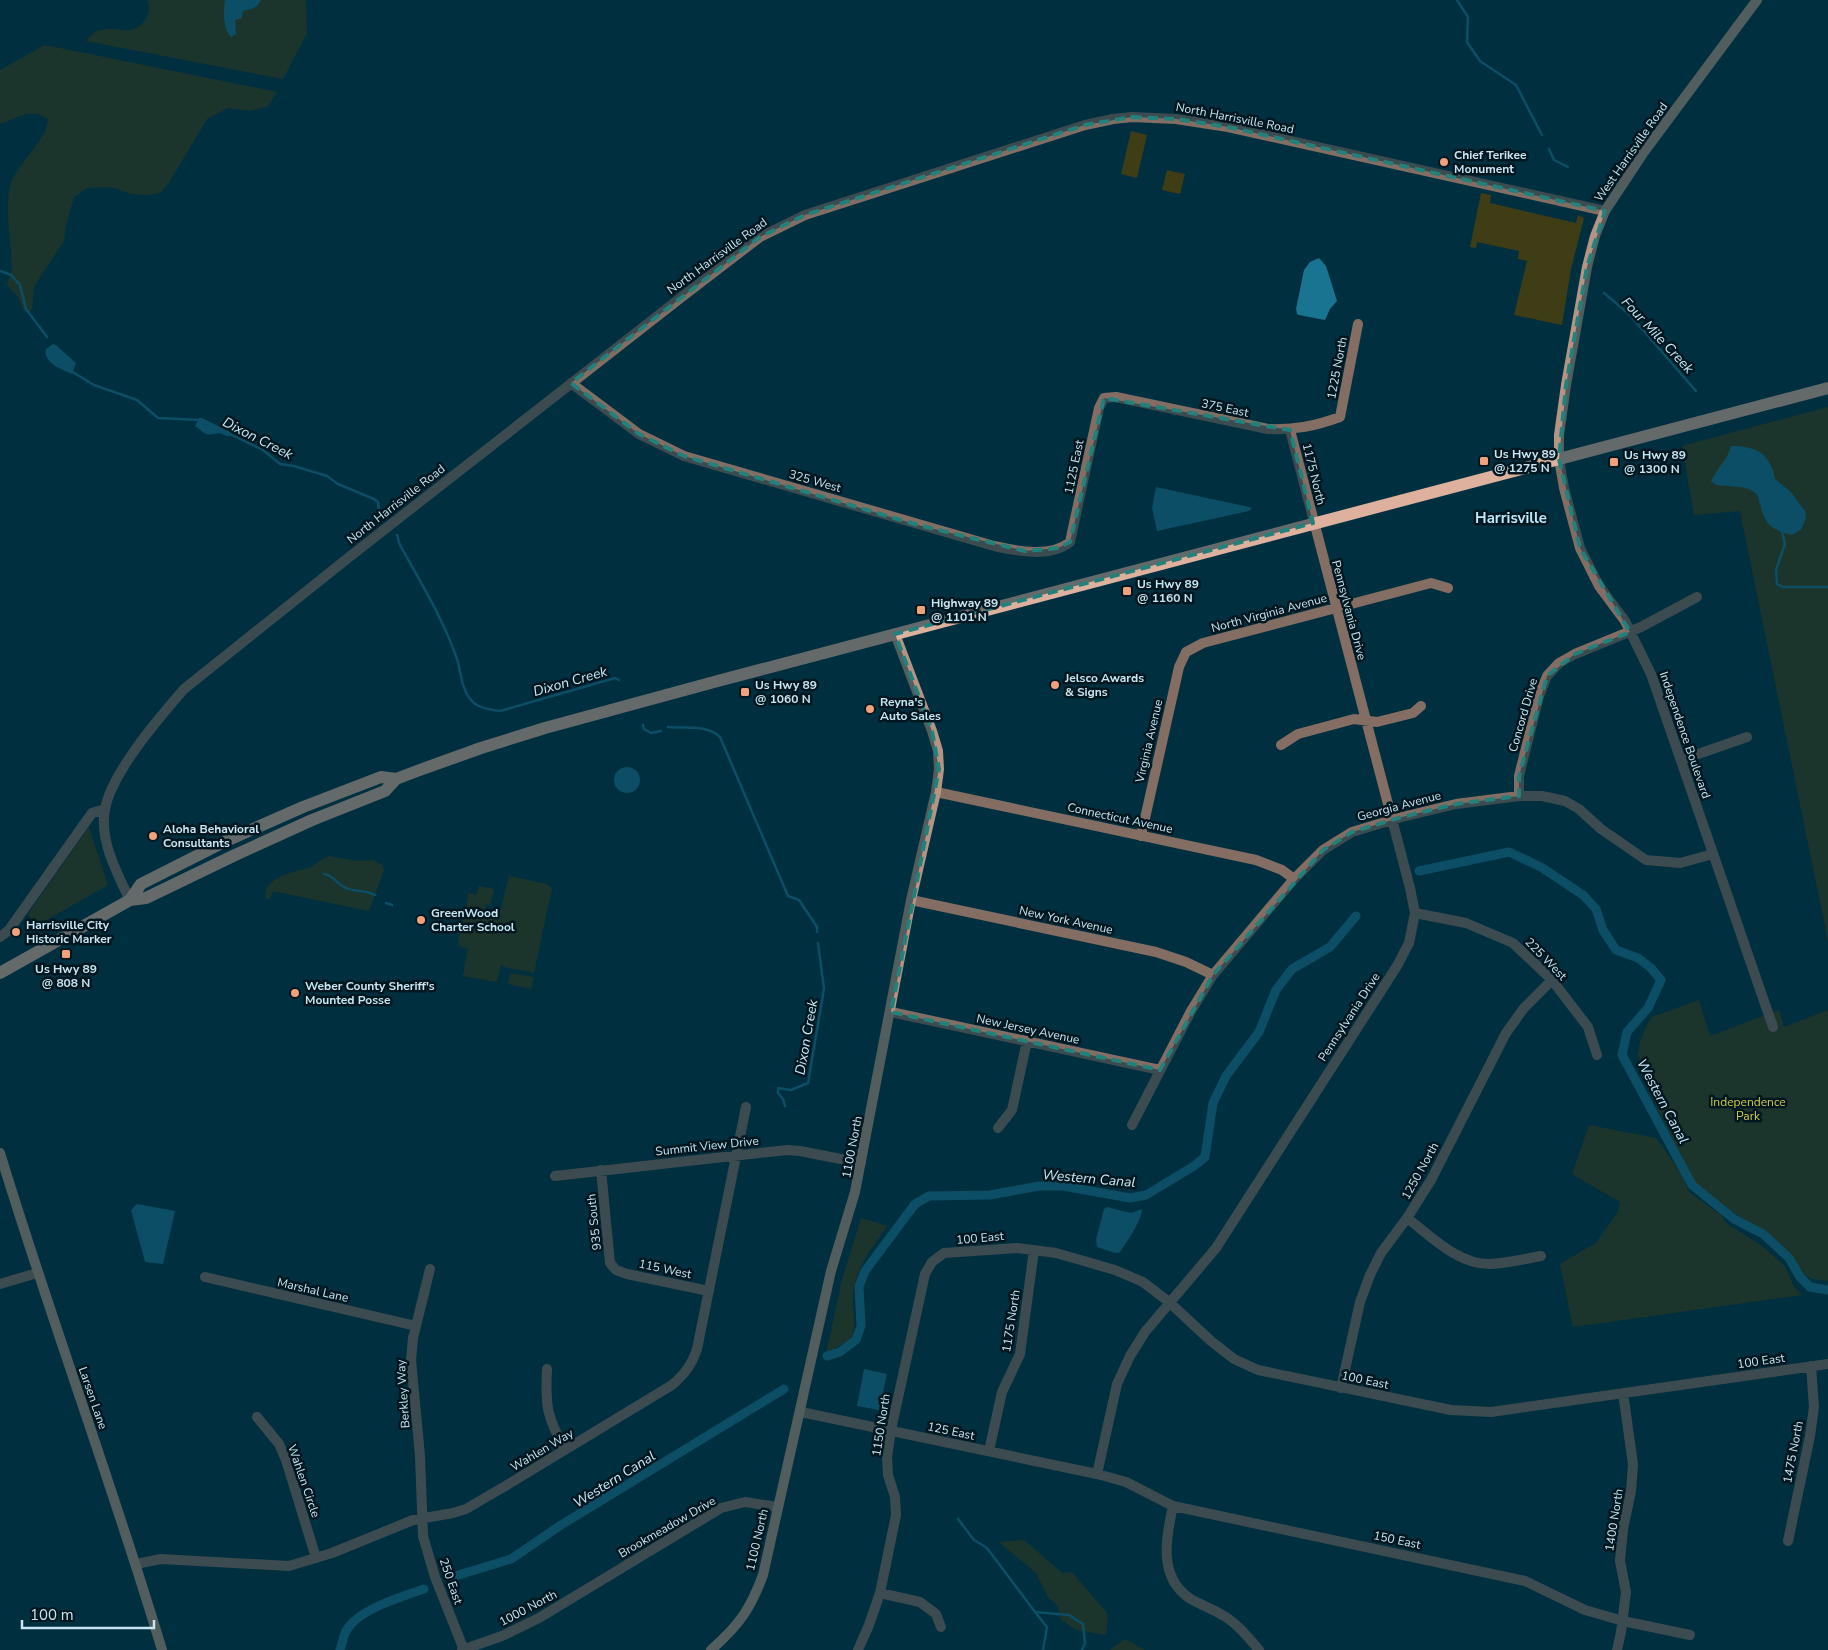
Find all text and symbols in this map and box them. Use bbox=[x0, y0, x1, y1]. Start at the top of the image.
street label: North Harrisville Road bbox=[1174, 99, 1296, 137]
street label: West Harrisville Road bbox=[1591, 99, 1671, 205]
place label: Chief Terikee Monument bbox=[1454, 147, 1527, 177]
marker: Chief Terikee Monument bbox=[1438, 156, 1450, 168]
street label: North Harrisville Road bbox=[664, 214, 770, 298]
water label: Four Mile Creek bbox=[1617, 293, 1699, 378]
street label: 1225 North bbox=[1323, 336, 1351, 400]
street label: 375 East bbox=[1200, 395, 1251, 421]
water label: Dixon Creek bbox=[219, 413, 297, 465]
street label: 1125 East bbox=[1060, 438, 1088, 496]
street label: 1175 North bbox=[1299, 441, 1329, 507]
place label: Us Hwy 89 @ 1275 N bbox=[1494, 446, 1556, 476]
place label: Us Hwy 89 @ 1300 N bbox=[1624, 447, 1686, 477]
marker: Us Hwy 89 @ 1275 N bbox=[1478, 455, 1490, 467]
marker: Us Hwy 89 @ 1300 N bbox=[1608, 456, 1620, 468]
street label: North Harrisville Road bbox=[344, 461, 448, 547]
street label: 325 West bbox=[787, 466, 844, 496]
district label: Harrisville bbox=[1475, 508, 1547, 528]
street label: Pennsylvania Drive bbox=[1328, 558, 1370, 662]
place label: Us Hwy 89 @ 1160 N bbox=[1137, 576, 1199, 606]
marker: Us Hwy 89 @ 1160 N bbox=[1121, 585, 1133, 597]
street label: North Virginia Avenue bbox=[1209, 590, 1329, 636]
place label: Highway 89 @ 1101 N bbox=[931, 595, 998, 625]
marker: Highway 89 @ 1101 N bbox=[915, 604, 927, 616]
water label: Dixon Creek bbox=[531, 662, 610, 701]
street label: Independence Boulevard bbox=[1656, 669, 1714, 801]
place label: Jelsco Awards & Signs bbox=[1064, 670, 1144, 700]
street label: Concord Drive bbox=[1505, 676, 1541, 754]
place label: Us Hwy 89 @ 1060 N bbox=[755, 677, 817, 707]
marker: Jelsco Awards & Signs bbox=[1049, 679, 1061, 691]
marker: Us Hwy 89 @ 1060 N bbox=[739, 686, 751, 698]
place label: Reyna's Auto Sales bbox=[880, 694, 941, 724]
street label: Virginia Avenue bbox=[1131, 698, 1166, 785]
marker: Reyna's Auto Sales bbox=[864, 703, 876, 715]
street label: Georgia Avenue bbox=[1355, 787, 1443, 825]
street label: Connecticut Avenue bbox=[1066, 799, 1174, 837]
place label: Aloha Behavioral Consultants bbox=[163, 821, 259, 851]
marker: Aloha Behavioral Consultants bbox=[147, 830, 159, 842]
street label: New York Avenue bbox=[1018, 902, 1114, 938]
place label: GreenWood Charter School bbox=[431, 905, 515, 935]
marker: GreenWood Charter School bbox=[415, 914, 427, 926]
place label: Harrisville City Historic Marker bbox=[26, 917, 112, 947]
marker: Harrisville City Historic Marker bbox=[10, 926, 22, 938]
street label: 225 West bbox=[1522, 934, 1571, 984]
marker: Us Hwy 89 @ 808 N bbox=[60, 948, 72, 960]
place label: Us Hwy 89 @ 808 N bbox=[35, 961, 97, 991]
street label: Pennsylvania Drive bbox=[1314, 970, 1384, 1064]
place label: Weber County Sheriff's Mounted Posse bbox=[305, 978, 435, 1008]
marker: Weber County Sheriff's Mounted Posse bbox=[289, 987, 301, 999]
water label: Dixon Creek bbox=[791, 997, 823, 1076]
street label: New Jersey Avenue bbox=[975, 1010, 1081, 1048]
water label: Western Canal bbox=[1632, 1055, 1693, 1147]
park label: Independence Park bbox=[1710, 1094, 1786, 1124]
street label: 1100 North bbox=[838, 1115, 866, 1179]
street label: Summit View Drive bbox=[655, 1133, 759, 1159]
street label: 1250 North bbox=[1398, 1140, 1442, 1202]
water label: Western Canal bbox=[1041, 1165, 1136, 1192]
street label: 935 South bbox=[583, 1193, 605, 1251]
street label: 100 East bbox=[955, 1228, 1005, 1248]
street label: 115 West bbox=[637, 1256, 694, 1283]
street label: Marshal Lane bbox=[276, 1274, 350, 1306]
street label: 1175 North bbox=[998, 1289, 1024, 1353]
street label: 100 East bbox=[1736, 1350, 1787, 1372]
street label: Berkley Way bbox=[393, 1358, 413, 1429]
street label: Larsen Lane bbox=[75, 1365, 111, 1431]
street label: 100 East bbox=[1340, 1367, 1391, 1393]
street label: 1150 North bbox=[868, 1393, 894, 1457]
street label: 125 East bbox=[926, 1418, 977, 1444]
street label: 1475 North bbox=[1779, 1420, 1807, 1484]
street label: Wahlen Way bbox=[508, 1425, 577, 1475]
street label: Wahlen Circle bbox=[284, 1442, 324, 1520]
water label: Western Canal bbox=[570, 1447, 659, 1512]
street label: 1400 North bbox=[1601, 1488, 1627, 1552]
street label: Brookmeadow Drive bbox=[615, 1493, 719, 1561]
street label: 1100 North bbox=[742, 1507, 772, 1573]
street label: 150 East bbox=[1372, 1527, 1423, 1553]
street label: 250 East bbox=[436, 1556, 467, 1607]
street label: 1000 North bbox=[496, 1586, 560, 1630]
scale bar bbox=[22, 1598, 155, 1630]
text: 100 m bbox=[30, 1605, 74, 1625]

